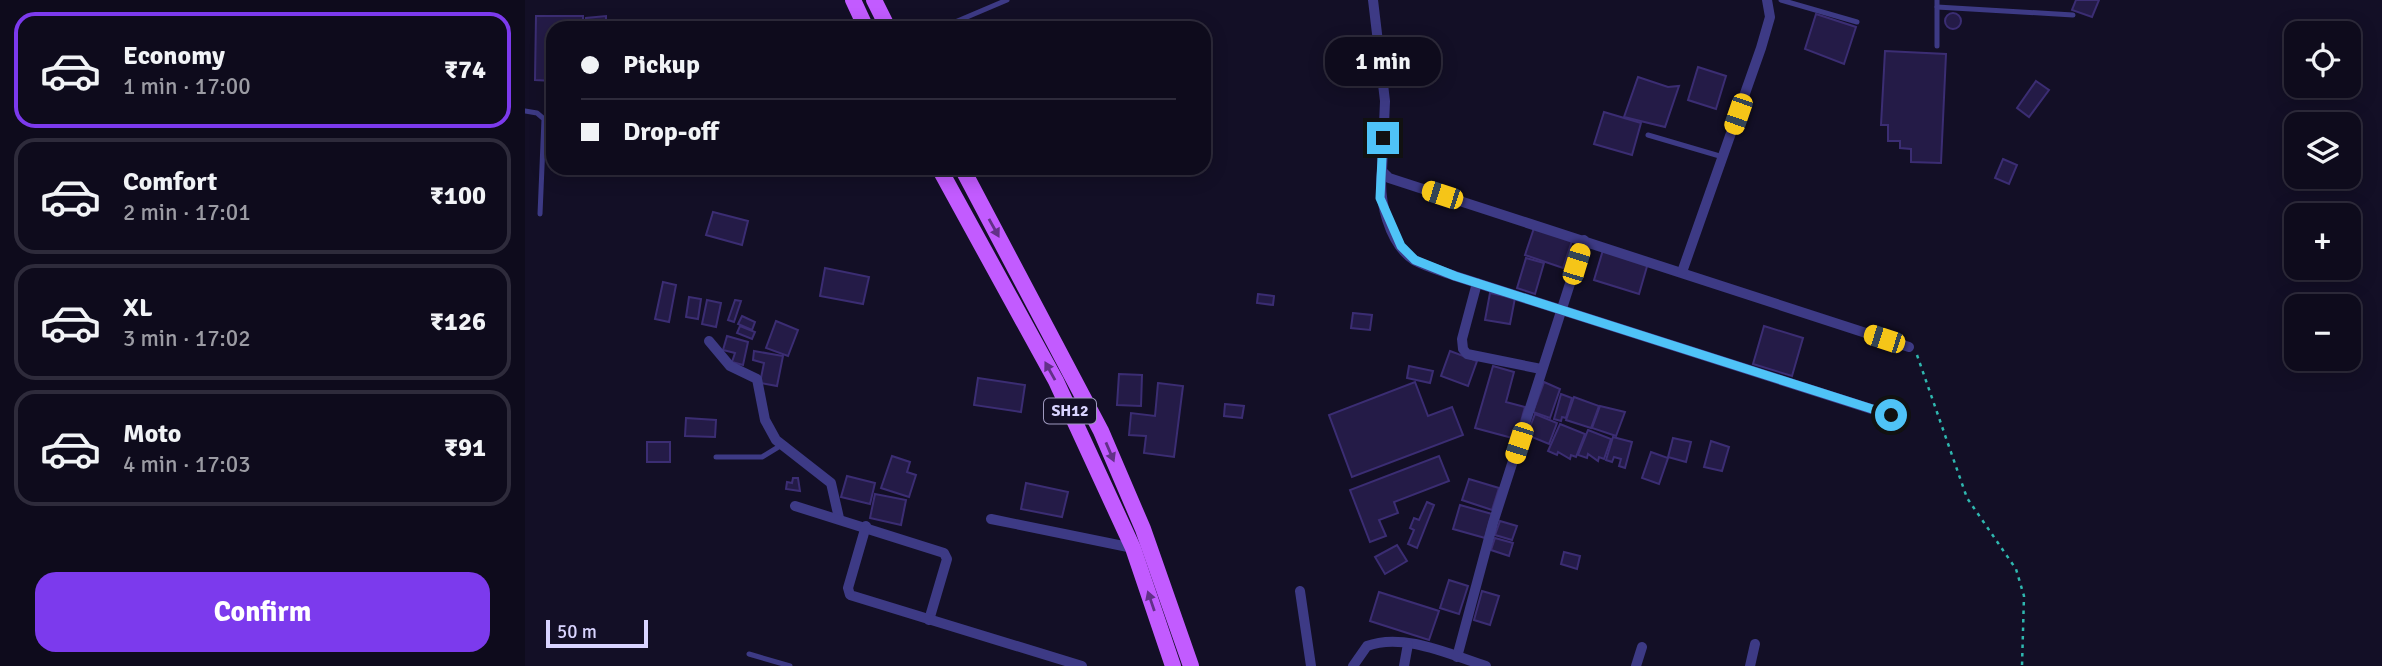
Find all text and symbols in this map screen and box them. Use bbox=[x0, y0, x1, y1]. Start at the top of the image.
map controls bbox=[2284, 21, 2361, 371]
button: locate bbox=[2284, 21, 2361, 98]
callout: 1 min bbox=[1325, 37, 1441, 86]
icon: car bbox=[39, 39, 102, 102]
text: Economy bbox=[123, 40, 225, 72]
text: 1 min bbox=[1355, 47, 1411, 76]
text: Pickup bbox=[623, 49, 700, 81]
text: ₹74 bbox=[444, 54, 486, 86]
text: 1 min · 17:00 bbox=[123, 72, 251, 101]
car bbox=[1722, 91, 1755, 137]
button: layers bbox=[2284, 112, 2361, 189]
text: Drop-off bbox=[623, 116, 719, 148]
route end bbox=[1367, 122, 1399, 154]
icon: car bbox=[39, 165, 102, 228]
text: Comfort bbox=[123, 166, 217, 198]
car bbox=[1419, 179, 1466, 211]
text: ₹100 bbox=[430, 180, 486, 212]
text: 2 min · 17:01 bbox=[123, 198, 251, 227]
button: + bbox=[2284, 203, 2361, 280]
one-way arrow bbox=[988, 218, 1000, 238]
car bbox=[1560, 241, 1593, 287]
icon: car bbox=[39, 291, 102, 354]
text: XL bbox=[123, 292, 153, 324]
button: − bbox=[2284, 294, 2361, 371]
text: ₹126 bbox=[430, 306, 486, 338]
car bbox=[1861, 323, 1908, 355]
text: 3 min · 17:02 bbox=[123, 324, 251, 353]
one-way arrow bbox=[1044, 361, 1056, 381]
road number: SH12 bbox=[1044, 398, 1096, 424]
route start bbox=[1875, 399, 1907, 431]
icon: car bbox=[39, 417, 102, 480]
text: Moto bbox=[123, 418, 181, 450]
car bbox=[1503, 420, 1536, 466]
text: ₹91 bbox=[444, 432, 486, 464]
one-way arrow bbox=[1105, 441, 1116, 462]
text: 4 min · 17:03 bbox=[123, 450, 251, 479]
button: Confirm bbox=[35, 572, 490, 652]
one-way arrow bbox=[1145, 591, 1156, 612]
scale bar bbox=[546, 617, 647, 649]
text: 50 m bbox=[557, 620, 597, 644]

